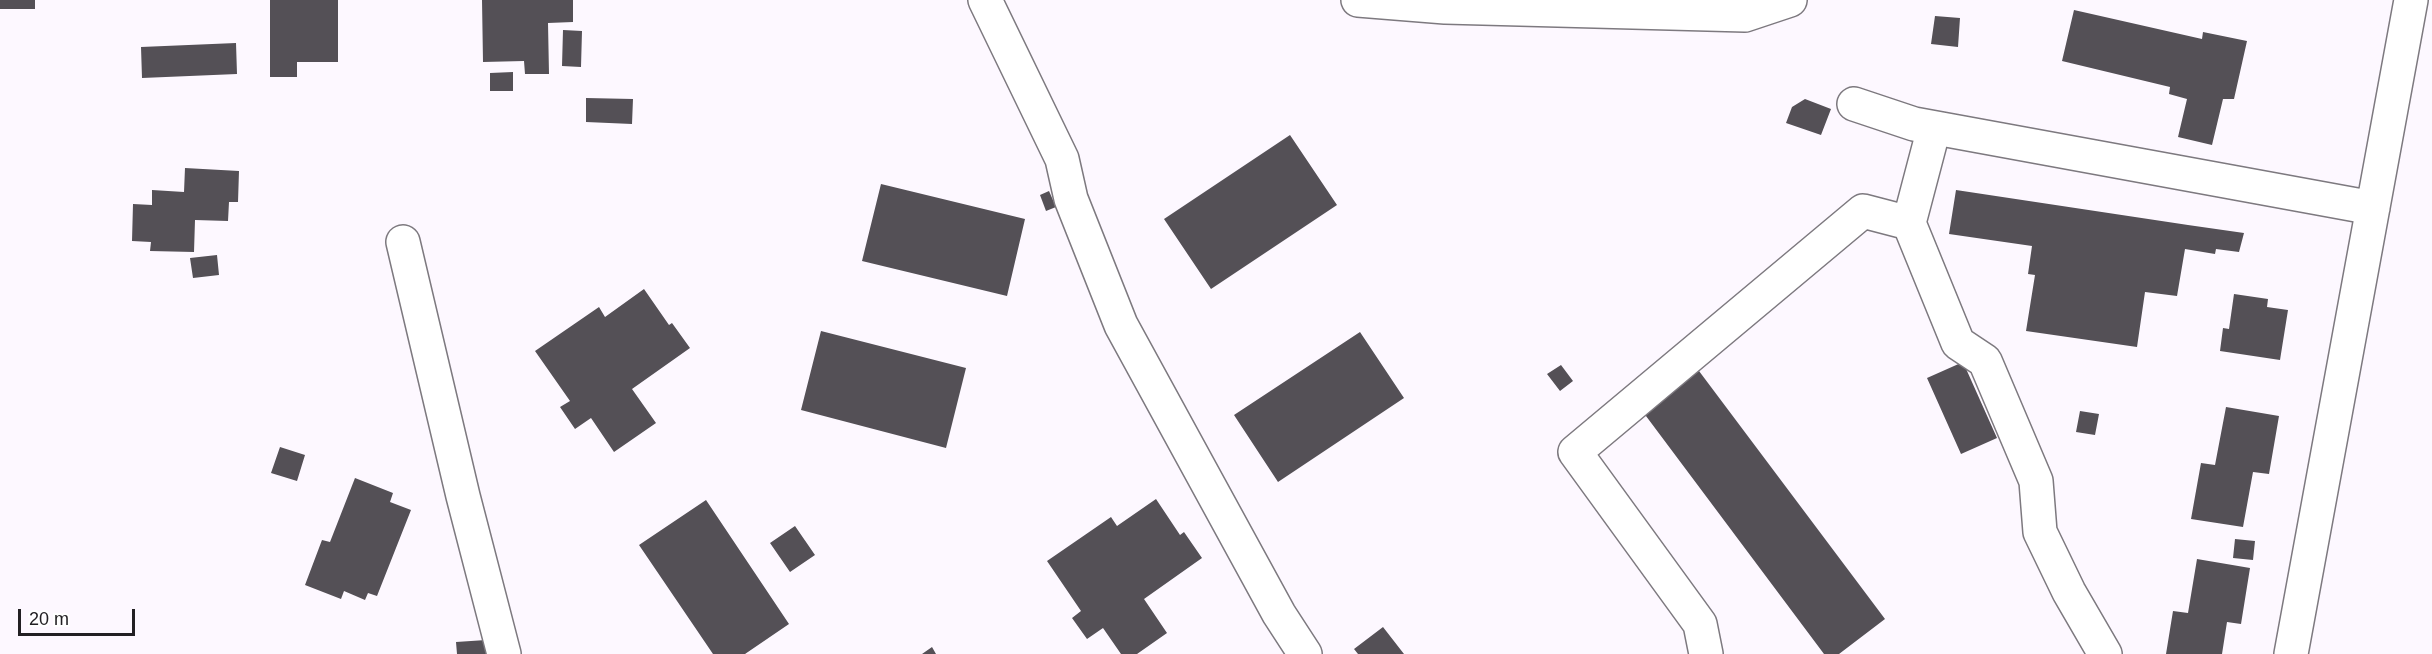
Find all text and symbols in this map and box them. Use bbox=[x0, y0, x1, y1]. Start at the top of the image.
scale bar bbox=[21, 597, 138, 635]
text: 20 m bbox=[29, 609, 69, 629]

